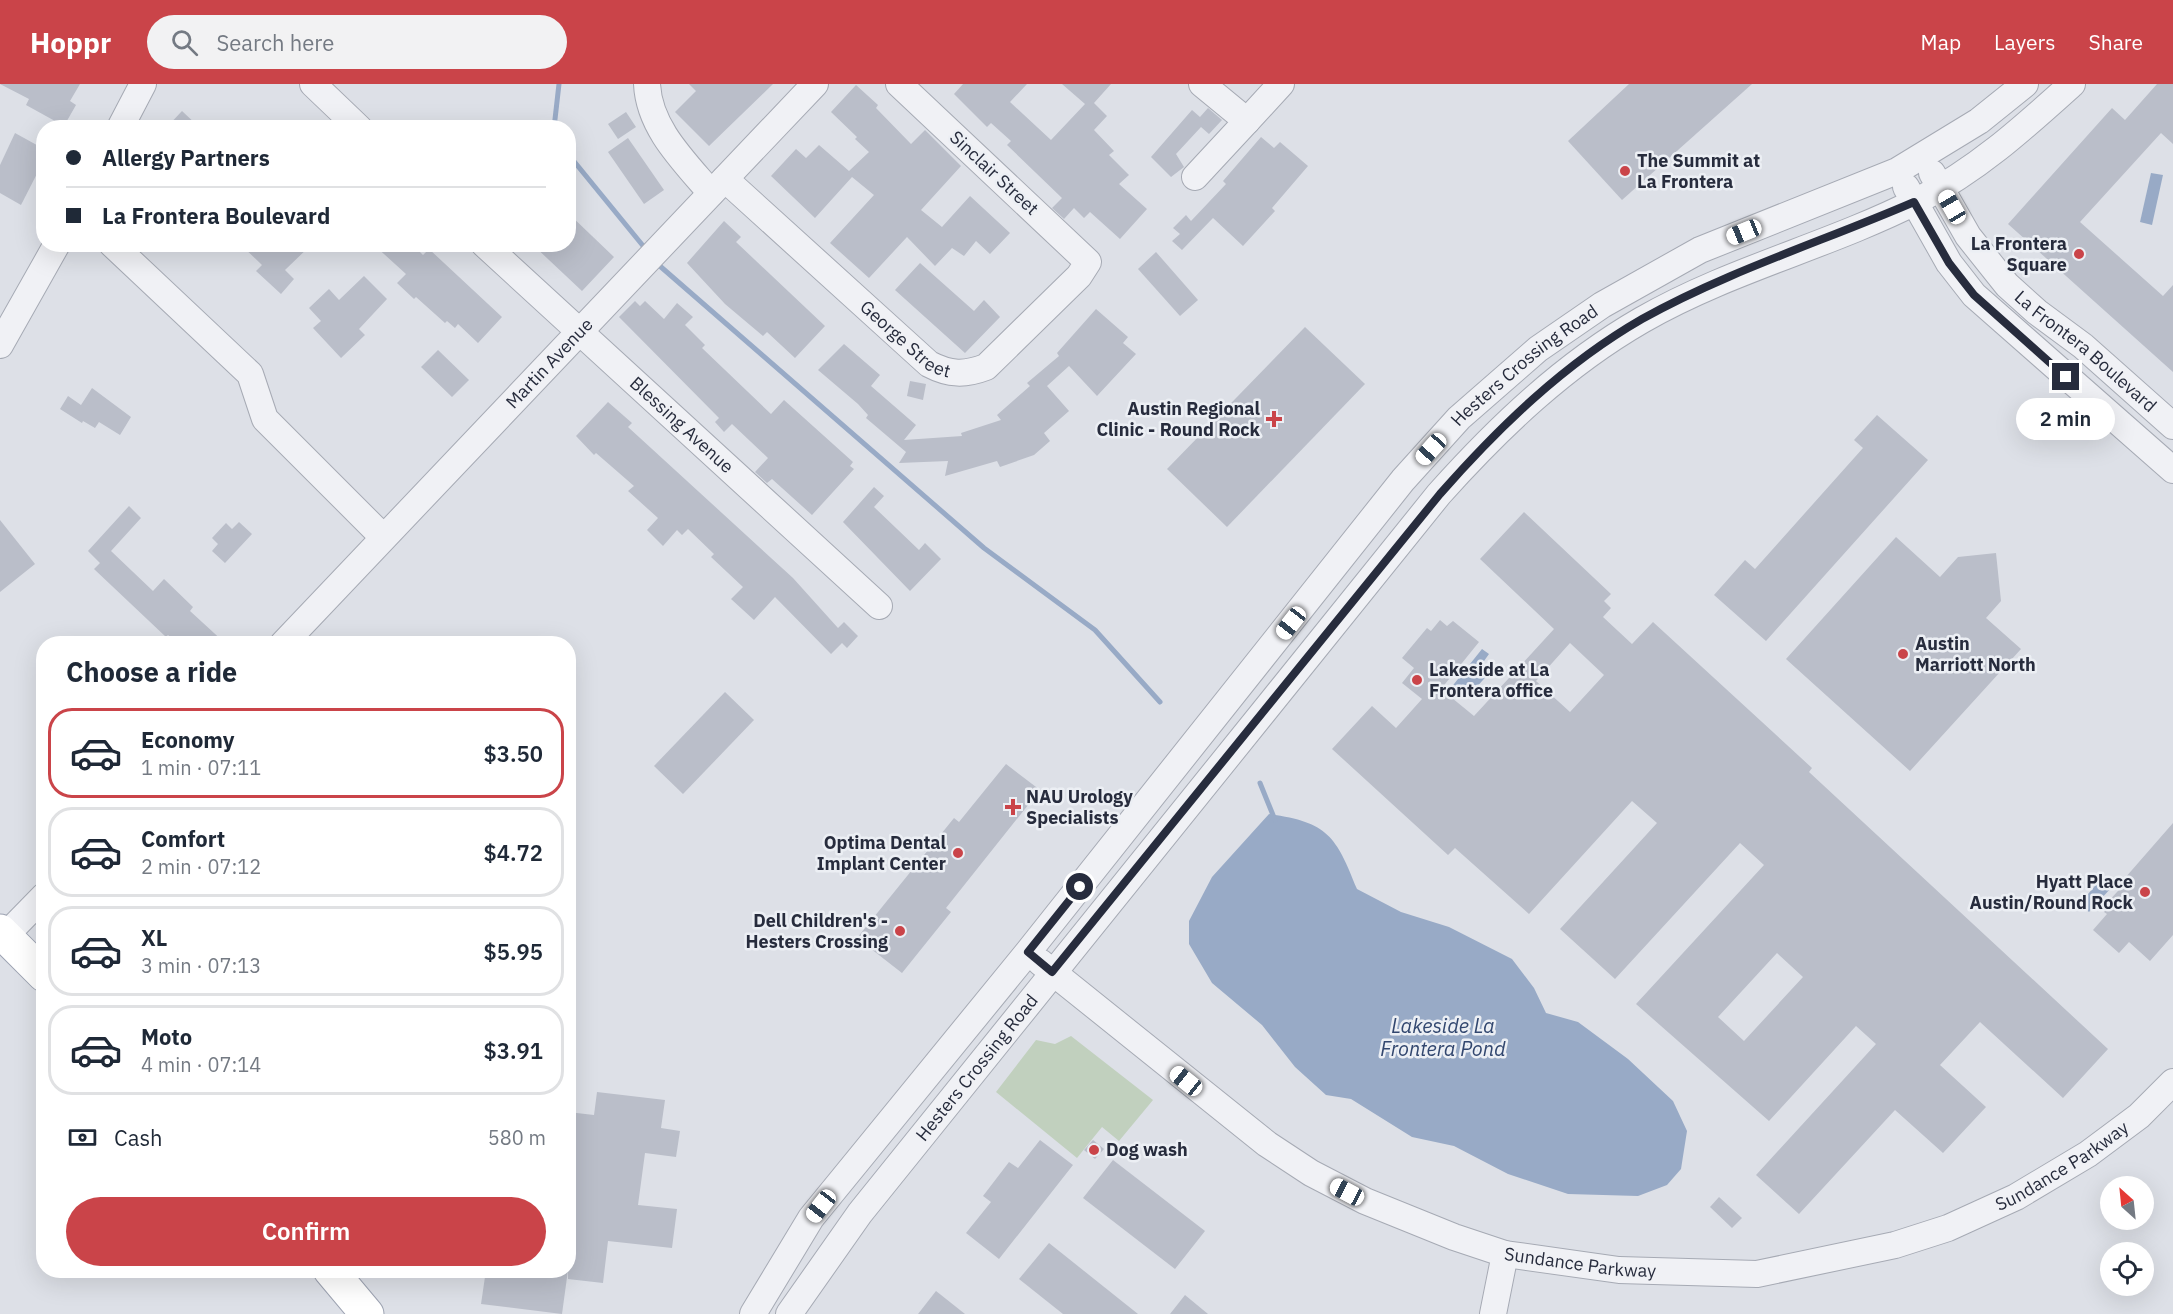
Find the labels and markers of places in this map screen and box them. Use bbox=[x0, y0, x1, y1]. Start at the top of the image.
place label: The Summit at La Frontera bbox=[1637, 149, 1760, 193]
marker: The Summit at La Frontera bbox=[1618, 164, 1632, 178]
place label: La Frontera Square bbox=[1971, 232, 2067, 276]
marker: La Frontera Square bbox=[2072, 247, 2086, 261]
place label: Austin Regional Clinic - Round Rock bbox=[1096, 397, 1261, 441]
marker: Austin Regional Clinic - Round Rock bbox=[1265, 410, 1283, 428]
place label: Austin Marriott North bbox=[1915, 632, 2036, 676]
marker: Austin Marriott North bbox=[1896, 647, 1910, 661]
place label: Lakeside at La Frontera office bbox=[1429, 658, 1553, 702]
marker: Lakeside at La Frontera office bbox=[1410, 673, 1424, 687]
place label: NAU Urology Specialists bbox=[1026, 785, 1133, 829]
marker: NAU Urology Specialists bbox=[1004, 798, 1022, 816]
place label: Optima Dental Implant Center bbox=[817, 831, 947, 875]
marker: Optima Dental Implant Center bbox=[951, 846, 965, 860]
place label: Hyatt Place Austin/Round Rock bbox=[1970, 870, 2134, 914]
marker: Hyatt Place Austin/Round Rock bbox=[2138, 885, 2152, 899]
place label: Dell Children's - Hesters Crossing bbox=[746, 909, 888, 953]
marker: Dell Children's - Hesters Crossing bbox=[893, 924, 907, 938]
place label: Dog wash bbox=[1106, 1138, 1188, 1161]
marker: Dog wash bbox=[1087, 1143, 1101, 1157]

